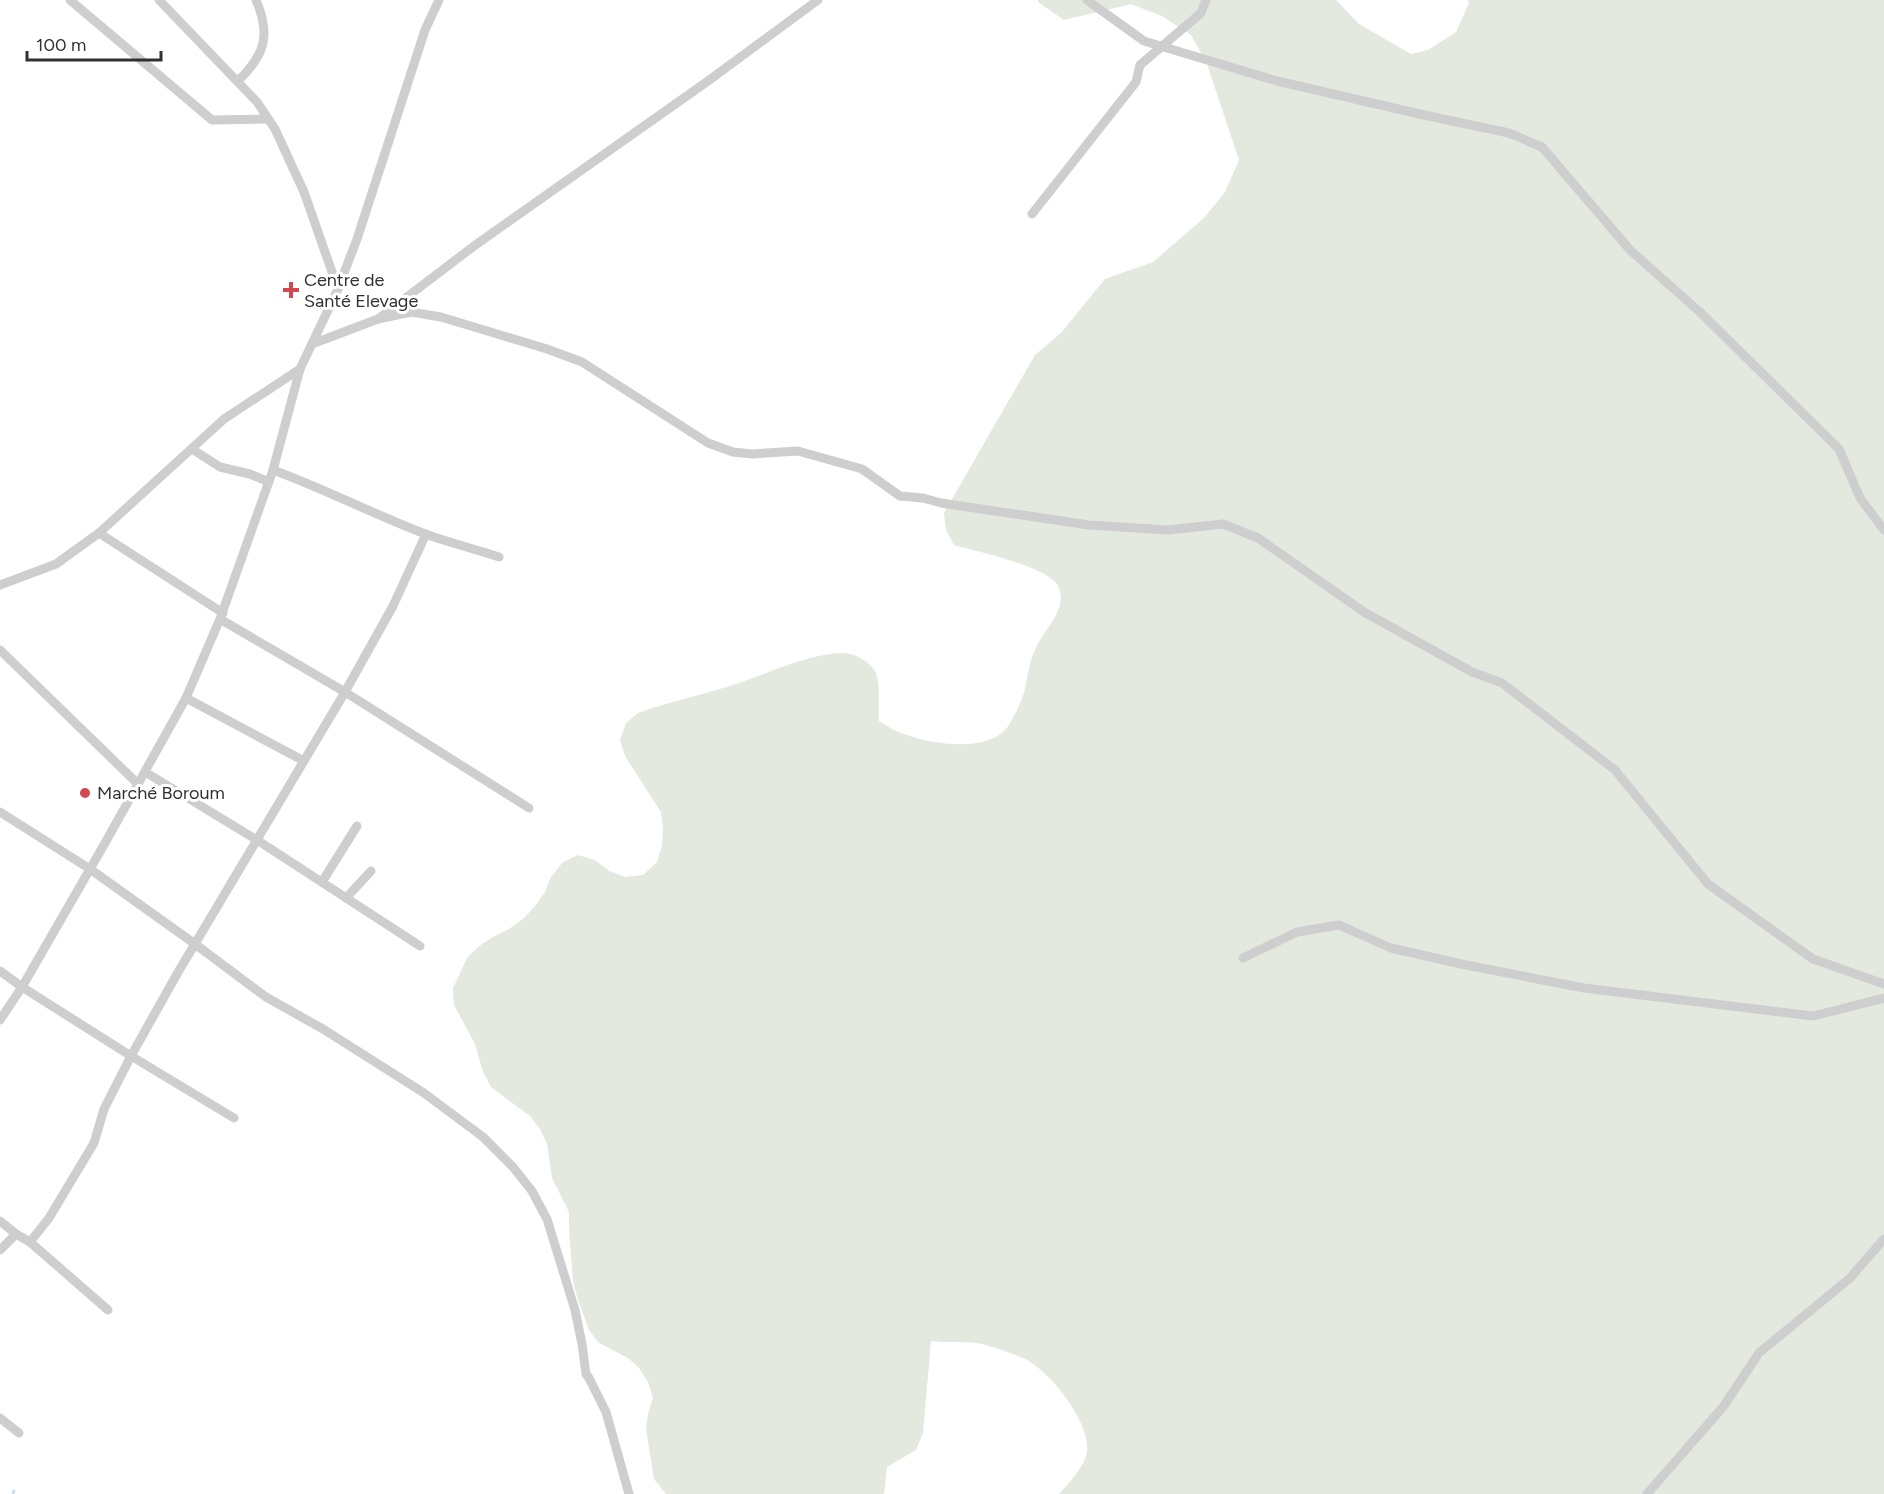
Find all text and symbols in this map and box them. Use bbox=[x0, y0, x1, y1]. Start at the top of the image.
scale bar bbox=[27, 24, 160, 62]
text: 100 m bbox=[36, 34, 86, 56]
place label: Centre de Santé Elevage bbox=[304, 269, 418, 312]
marker: Centre de Santé Elevage bbox=[282, 281, 300, 299]
place label: Marché Boroum bbox=[97, 782, 225, 804]
marker: Marché Boroum bbox=[78, 786, 92, 800]

